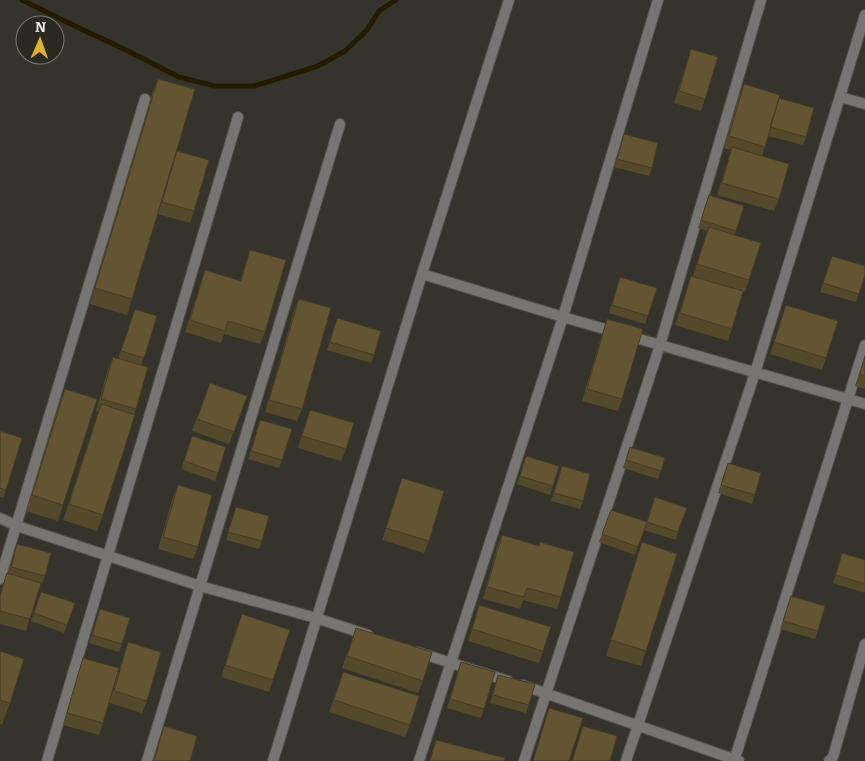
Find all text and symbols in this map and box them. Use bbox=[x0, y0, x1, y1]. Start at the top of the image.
north arrow bbox=[15, 15, 65, 65]
text: N bbox=[35, 19, 46, 36]

